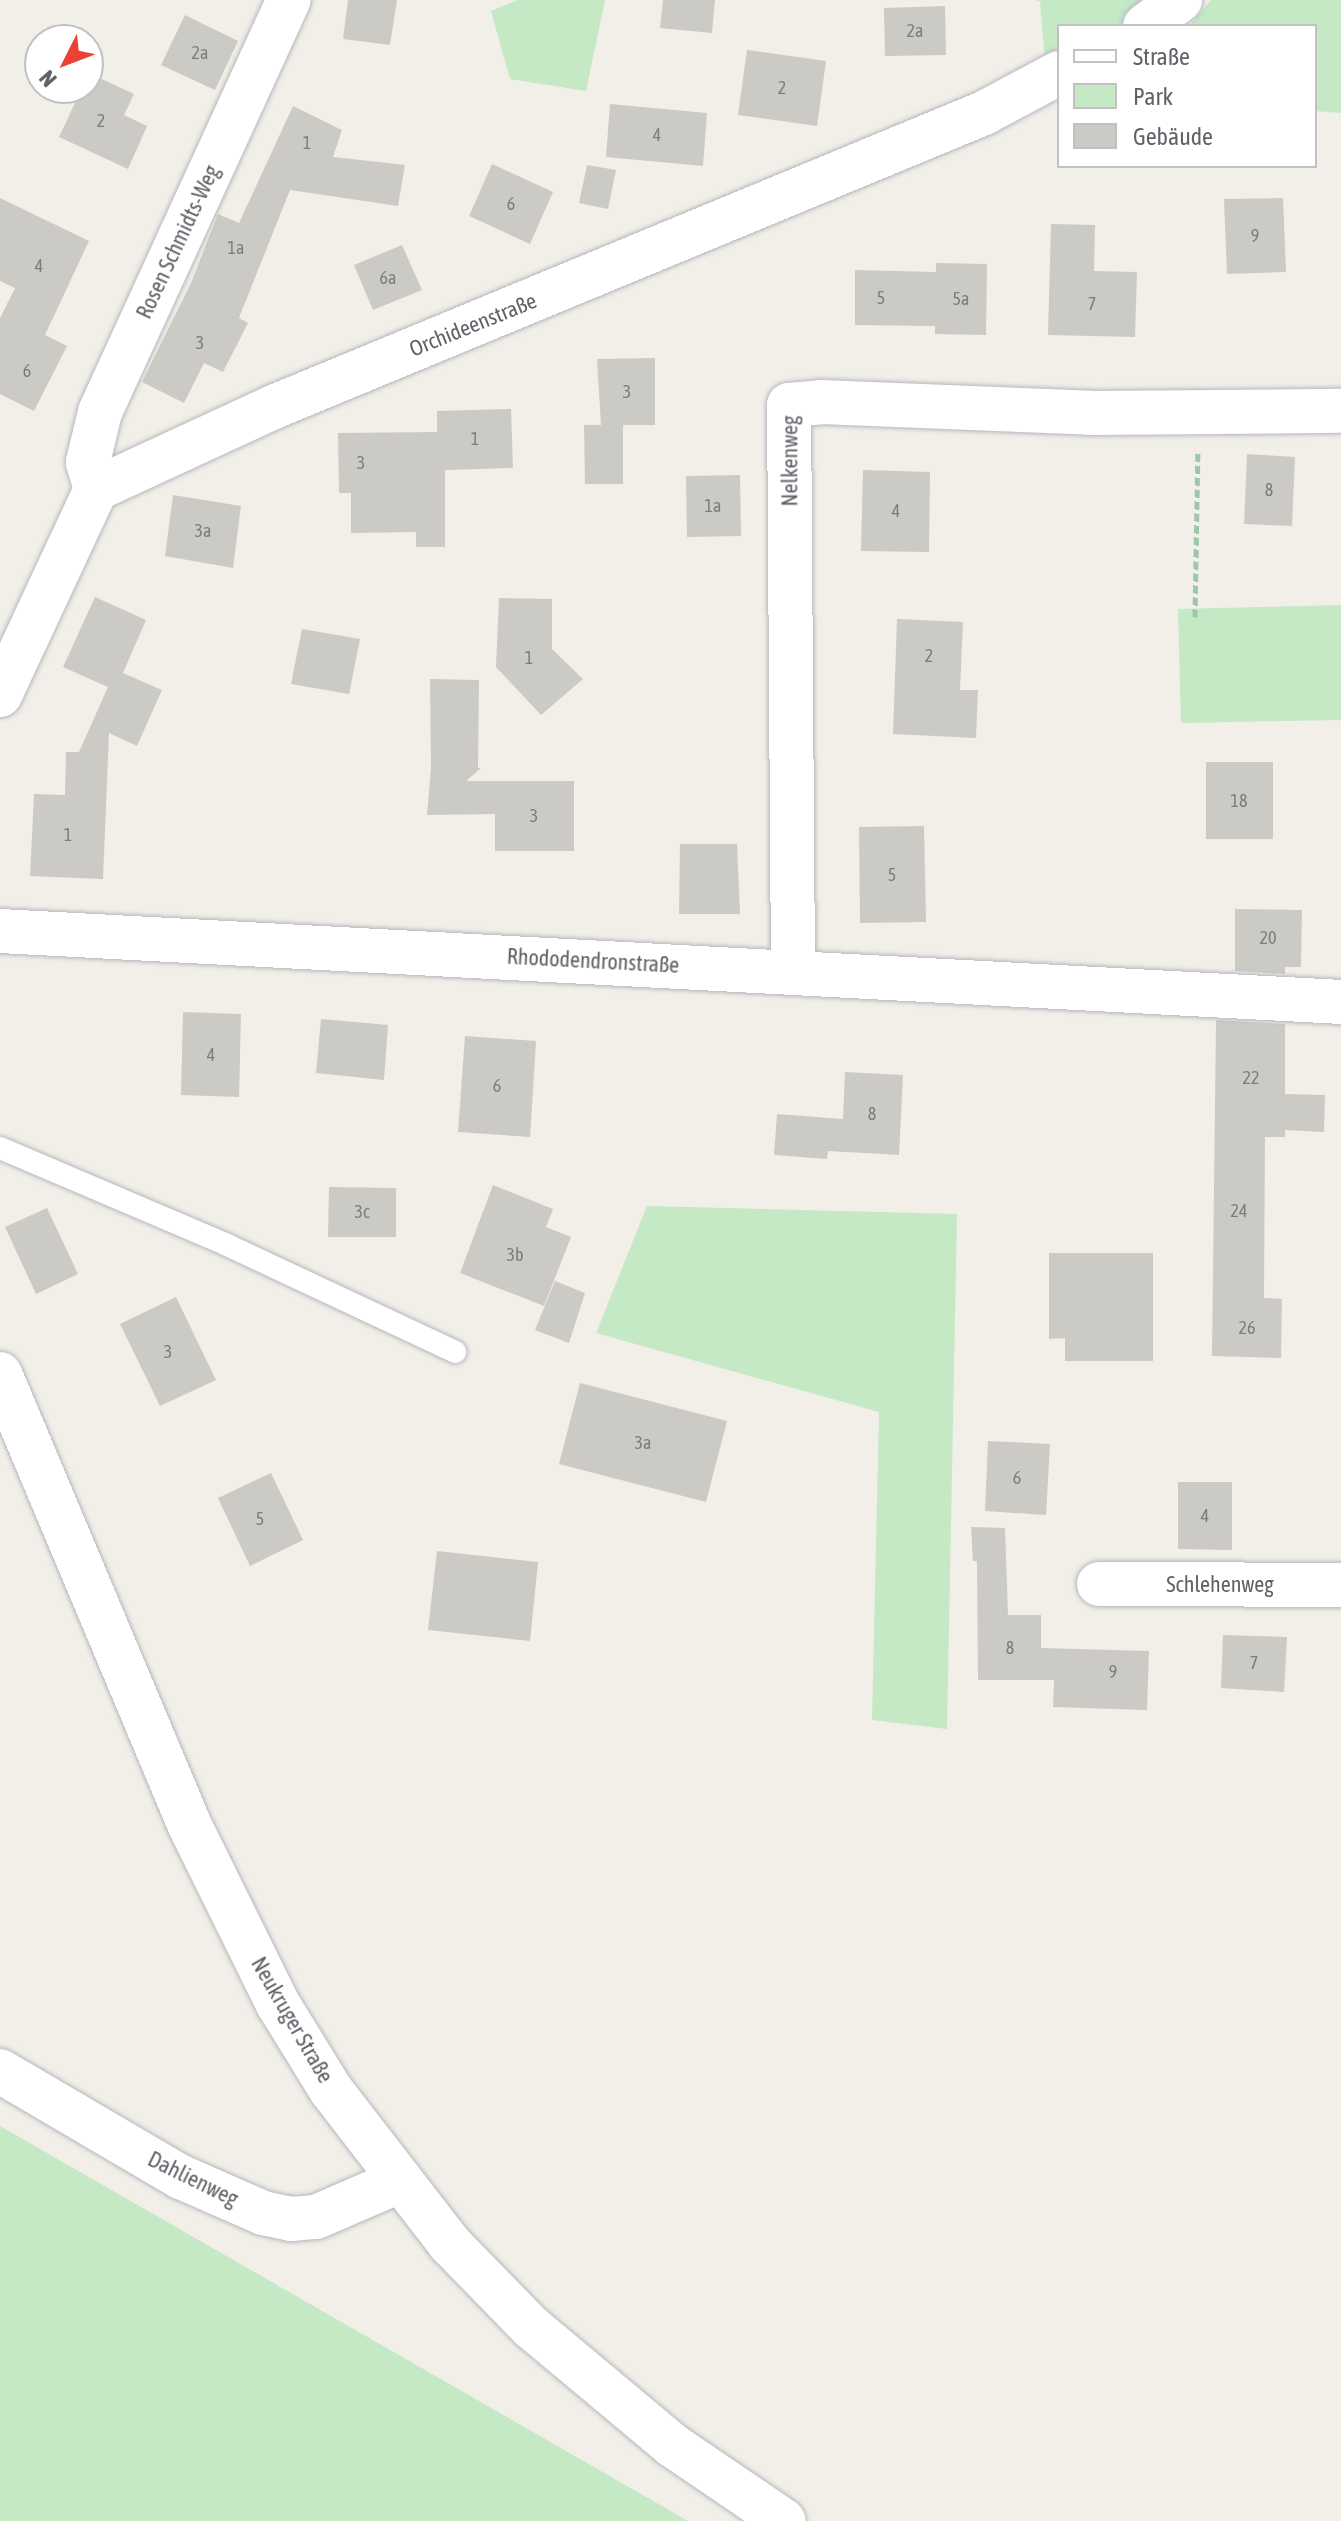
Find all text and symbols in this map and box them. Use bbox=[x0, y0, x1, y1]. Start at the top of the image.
house number: 2a bbox=[907, 20, 923, 42]
north arrow bbox=[24, 24, 104, 104]
legend bbox=[1057, 24, 1317, 168]
house number: 2a bbox=[192, 42, 208, 64]
text: Straße bbox=[1133, 43, 1190, 70]
text: N bbox=[34, 65, 62, 92]
house number: 2 bbox=[778, 77, 786, 99]
text: Park bbox=[1133, 83, 1173, 110]
house number: 2 bbox=[97, 110, 105, 132]
text: Gebäude bbox=[1133, 123, 1213, 150]
house number: 4 bbox=[653, 124, 661, 146]
house number: 1 bbox=[303, 132, 311, 154]
street label: Rosen Schmidts-Weg bbox=[131, 161, 225, 323]
house number: 6 bbox=[507, 193, 515, 215]
house number: 9 bbox=[1251, 225, 1259, 247]
house number: 1a bbox=[228, 237, 244, 259]
house number: 4 bbox=[35, 255, 43, 277]
house number: 6a bbox=[380, 267, 396, 289]
street label: Orchideenstraße bbox=[406, 287, 540, 363]
house number: 5 bbox=[877, 287, 885, 309]
house number: 5a bbox=[953, 288, 969, 310]
house number: 7 bbox=[1088, 293, 1096, 315]
house number: 3 bbox=[196, 332, 204, 354]
house number: 6 bbox=[23, 360, 31, 382]
house number: 3 bbox=[623, 381, 631, 403]
street label: Nelkenweg bbox=[777, 415, 803, 507]
house number: 1 bbox=[471, 428, 479, 450]
house number: 3 bbox=[357, 452, 365, 474]
house number: 8 bbox=[1265, 479, 1273, 501]
house number: 1a bbox=[705, 495, 721, 517]
house number: 4 bbox=[892, 500, 900, 522]
house number: 3a bbox=[195, 520, 211, 542]
house number: 2 bbox=[925, 645, 933, 667]
house number: 1 bbox=[525, 647, 533, 669]
house number: 18 bbox=[1231, 790, 1247, 812]
house number: 3 bbox=[530, 805, 538, 827]
house number: 1 bbox=[64, 824, 72, 846]
house number: 5 bbox=[888, 864, 896, 886]
house number: 20 bbox=[1260, 927, 1276, 949]
street label: Rhododendronstraße bbox=[506, 943, 680, 979]
house number: 4 bbox=[207, 1044, 215, 1066]
house number: 22 bbox=[1243, 1067, 1259, 1089]
house number: 6 bbox=[493, 1075, 501, 1097]
house number: 8 bbox=[868, 1103, 876, 1125]
house number: 24 bbox=[1231, 1200, 1247, 1222]
house number: 3c bbox=[354, 1201, 370, 1223]
house number: 3b bbox=[507, 1244, 523, 1266]
house number: 26 bbox=[1239, 1317, 1255, 1339]
house number: 3 bbox=[164, 1341, 172, 1363]
house number: 3a bbox=[635, 1432, 651, 1454]
house number: 6 bbox=[1013, 1467, 1021, 1489]
house number: 4 bbox=[1201, 1505, 1209, 1527]
house number: 5 bbox=[256, 1508, 264, 1530]
street label: Schlehenweg bbox=[1166, 1572, 1274, 1598]
house number: 8 bbox=[1006, 1637, 1014, 1659]
house number: 7 bbox=[1250, 1652, 1258, 1674]
house number: 9 bbox=[1109, 1661, 1117, 1683]
street label: Neukruger Straße bbox=[245, 1952, 339, 2088]
street label: Dahlienweg bbox=[144, 2146, 242, 2212]

